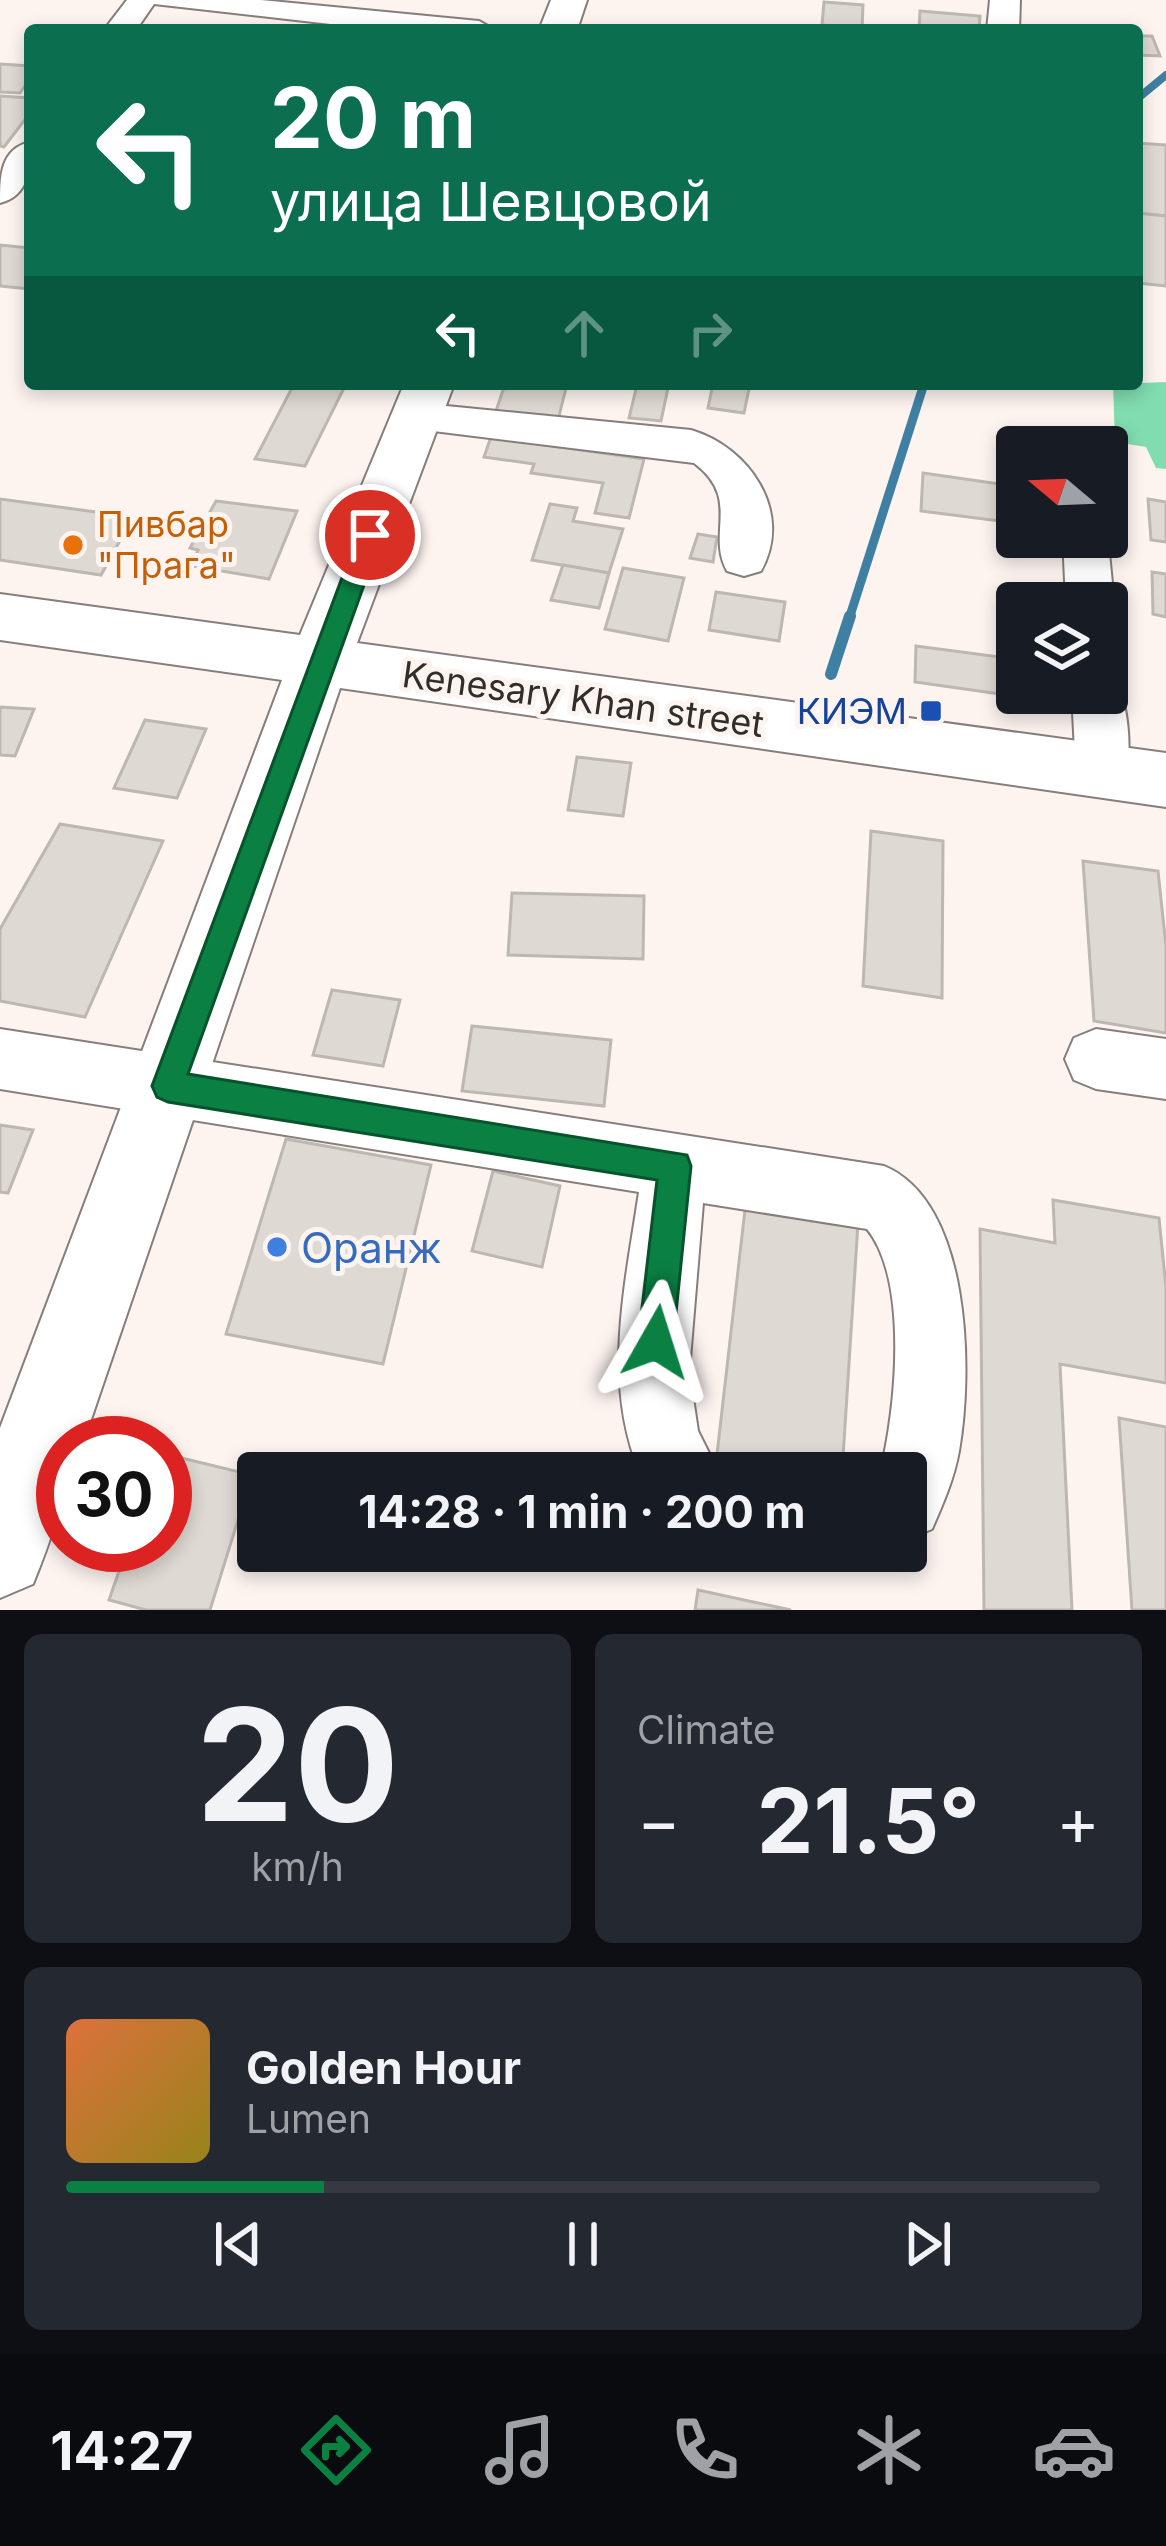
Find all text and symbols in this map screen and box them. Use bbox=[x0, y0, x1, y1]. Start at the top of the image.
text: 20 m bbox=[270, 67, 476, 168]
icon: left bbox=[72, 72, 228, 228]
text: улица Шевцовой bbox=[270, 169, 712, 234]
icon: left bbox=[425, 300, 491, 366]
icon: ahead bbox=[551, 300, 617, 366]
icon: right bbox=[677, 300, 743, 366]
north arrow bbox=[996, 426, 1128, 558]
map controls bbox=[996, 426, 1128, 714]
pin bbox=[319, 484, 421, 586]
place label: Пивбар "Прага" bbox=[97, 502, 236, 587]
icon: arrive bbox=[337, 502, 403, 568]
marker: Пивбар "Прага" bbox=[60, 532, 86, 558]
button: layers bbox=[996, 582, 1128, 714]
street label: Kenesary Khan street bbox=[400, 652, 767, 746]
place label: КИЭМ bbox=[797, 689, 907, 733]
marker: КИЭМ bbox=[918, 698, 944, 724]
place label: Оранж bbox=[301, 1222, 442, 1273]
marker: Оранж bbox=[264, 1234, 290, 1260]
position arrow bbox=[593, 1279, 719, 1405]
speed limit sign: 30 bbox=[36, 1416, 192, 1572]
text: 14:28 · 1 min · 200 m bbox=[358, 1484, 806, 1539]
text: 20 bbox=[196, 1670, 399, 1859]
text: Climate bbox=[637, 1706, 776, 1753]
text: 21.5° bbox=[757, 1766, 980, 1875]
text: − bbox=[637, 1781, 681, 1861]
text: + bbox=[1056, 1781, 1100, 1861]
text: km/h bbox=[251, 1843, 344, 1890]
text: Golden Hour bbox=[246, 2040, 521, 2095]
text: Lumen bbox=[246, 2095, 371, 2142]
icon: previous bbox=[205, 2211, 271, 2277]
icon: pause bbox=[550, 2211, 616, 2277]
icon: next bbox=[895, 2211, 961, 2277]
icon: directions bbox=[294, 2408, 378, 2492]
icon: music bbox=[478, 2408, 562, 2492]
icon: phone bbox=[663, 2408, 747, 2492]
icon: climate bbox=[847, 2408, 931, 2492]
icon: car bbox=[1032, 2408, 1116, 2492]
text: 14:27 bbox=[50, 2418, 193, 2483]

